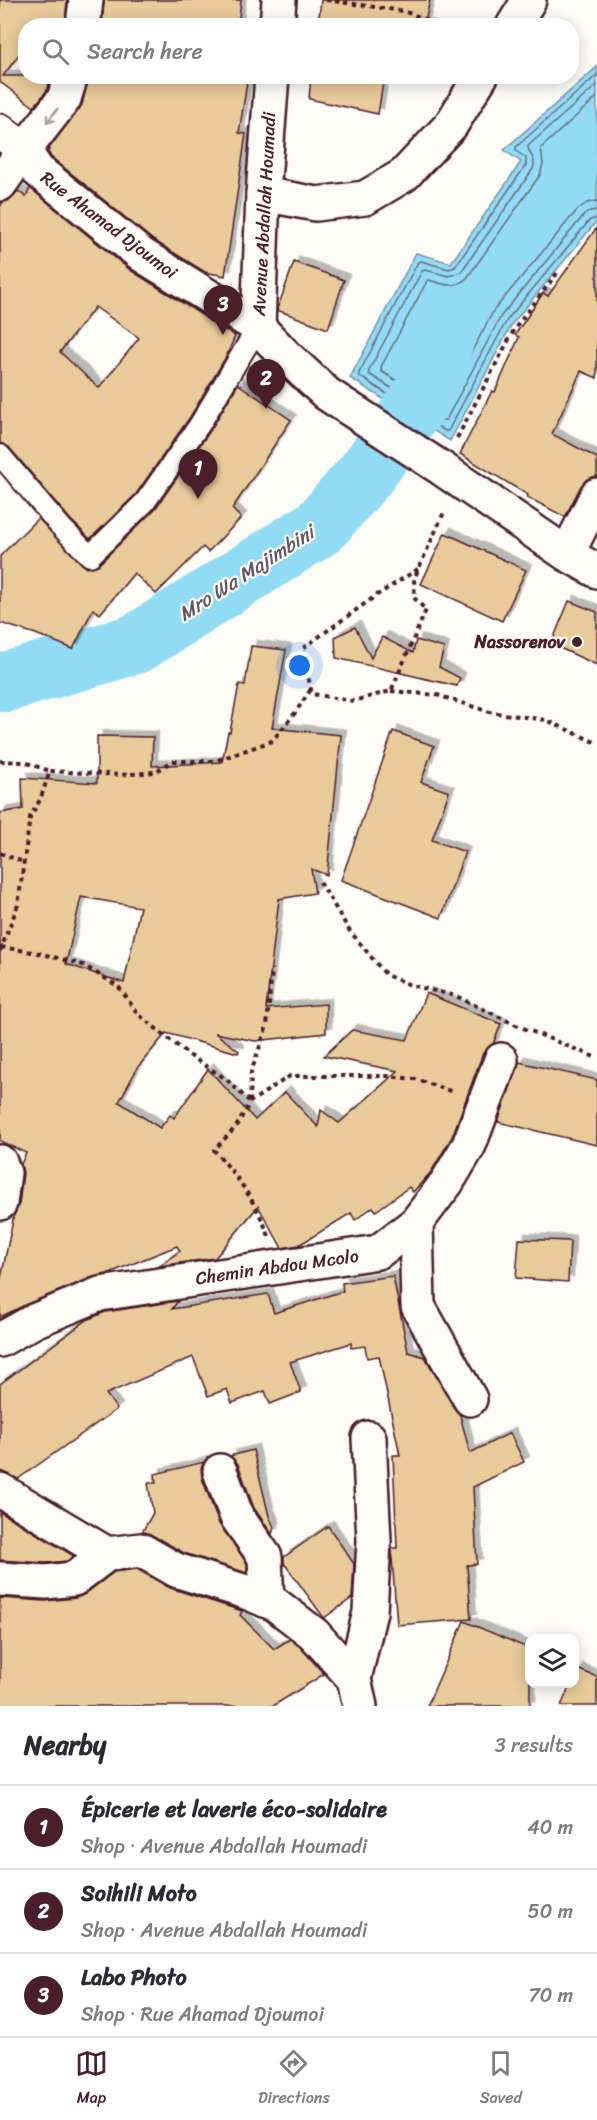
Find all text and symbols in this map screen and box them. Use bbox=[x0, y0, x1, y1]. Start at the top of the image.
search box bbox=[18, 18, 579, 84]
text: Search here bbox=[87, 32, 203, 71]
icon: search bbox=[39, 35, 72, 68]
one-way arrow bbox=[46, 108, 59, 124]
street label: Avenue Abdallah Houmadi bbox=[243, 110, 285, 318]
street label: Rue Ahamad Djoumoi bbox=[33, 163, 185, 288]
pin: 3 bbox=[204, 286, 242, 335]
pin: 2 bbox=[246, 360, 286, 409]
pin: 1 bbox=[178, 450, 218, 499]
water label: Mro Wa Majimbini bbox=[171, 514, 325, 631]
place label: Nassorenov bbox=[474, 626, 567, 658]
marker: Nassorenov bbox=[570, 635, 584, 649]
your location bbox=[285, 651, 314, 680]
street label: Chemin Abdou Mcolo bbox=[193, 1240, 361, 1294]
map controls bbox=[525, 1634, 579, 1688]
button: layers bbox=[525, 1634, 579, 1688]
text: Nearby bbox=[24, 1722, 106, 1768]
text: 3 results bbox=[495, 1728, 573, 1763]
text: Épicerie et laverie éco-solidaire bbox=[81, 1790, 387, 1829]
text: 1 bbox=[39, 1810, 48, 1845]
text: 40 m bbox=[527, 1810, 573, 1845]
text: Shop · Avenue Abdallah Houmadi bbox=[81, 1829, 367, 1864]
text: Soihili Moto bbox=[81, 1874, 197, 1913]
text: 2 bbox=[38, 1894, 49, 1929]
text: 50 m bbox=[528, 1894, 573, 1929]
text: Shop · Avenue Abdallah Houmadi bbox=[81, 1913, 367, 1948]
text: Labo Photo bbox=[81, 1958, 187, 1997]
text: 3 bbox=[38, 1978, 49, 2013]
text: 70 m bbox=[528, 1978, 573, 2013]
text: Shop · Rue Ahamad Djoumoi bbox=[81, 1997, 324, 2032]
tab: Map bbox=[75, 2047, 108, 2112]
tab: Directions bbox=[258, 2047, 330, 2112]
tab: Saved bbox=[480, 2047, 522, 2112]

